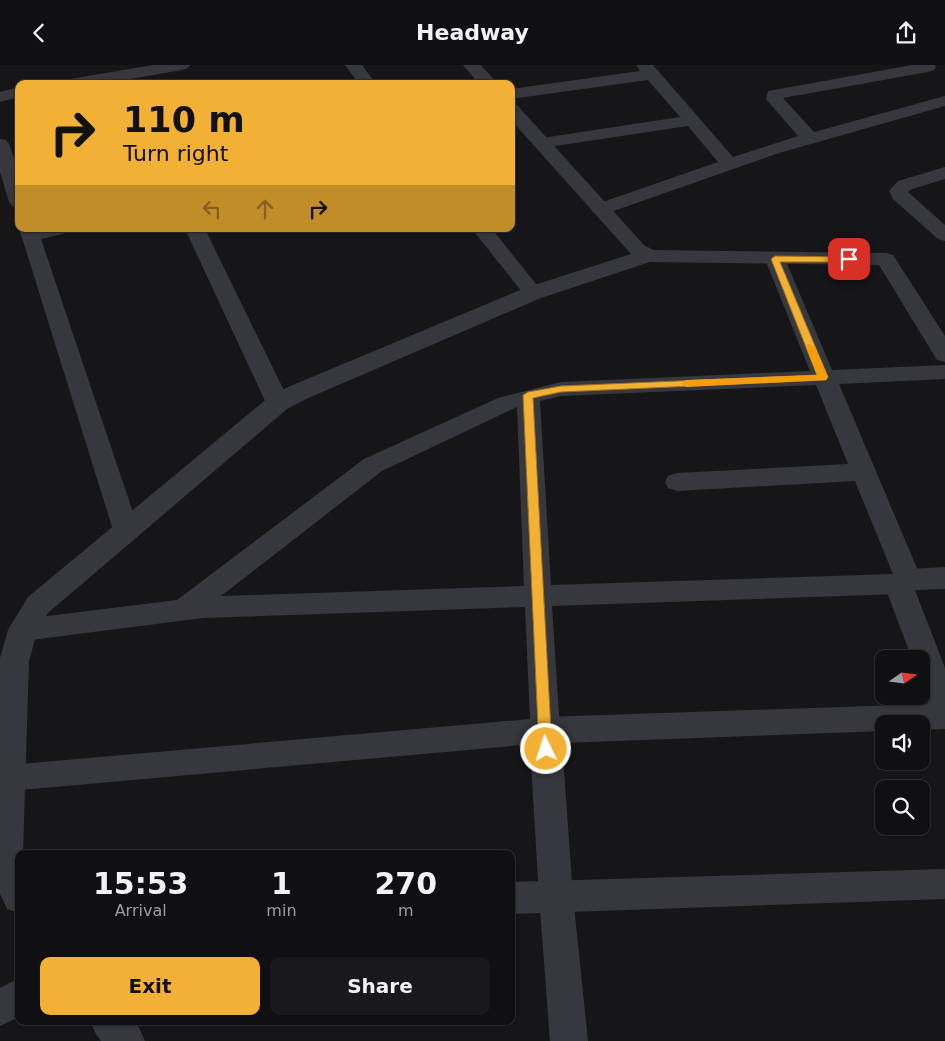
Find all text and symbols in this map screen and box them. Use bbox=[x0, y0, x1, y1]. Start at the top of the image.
icon: back bbox=[25, 19, 53, 47]
icon: share bbox=[892, 19, 920, 47]
text: Headway bbox=[416, 20, 529, 45]
icon: right bbox=[40, 100, 105, 165]
text: 110 m bbox=[123, 100, 245, 140]
text: Turn right bbox=[123, 141, 228, 166]
icon: left bbox=[198, 195, 226, 223]
icon: ahead bbox=[251, 195, 279, 223]
icon: right bbox=[304, 195, 332, 223]
pin bbox=[828, 238, 870, 280]
icon: arrive bbox=[835, 245, 863, 273]
north arrow bbox=[875, 650, 930, 705]
map controls bbox=[875, 650, 930, 835]
button: sound bbox=[875, 715, 930, 770]
position arrow bbox=[519, 722, 571, 774]
button: search bbox=[875, 780, 930, 835]
text: 15:53 bbox=[93, 866, 188, 901]
text: 1 bbox=[271, 866, 292, 901]
text: 270 bbox=[374, 866, 437, 901]
text: Arrival bbox=[115, 901, 167, 920]
text: min bbox=[266, 901, 297, 920]
text: m bbox=[398, 901, 414, 920]
button: Exit bbox=[40, 957, 260, 1015]
button: Share bbox=[270, 957, 490, 1015]

